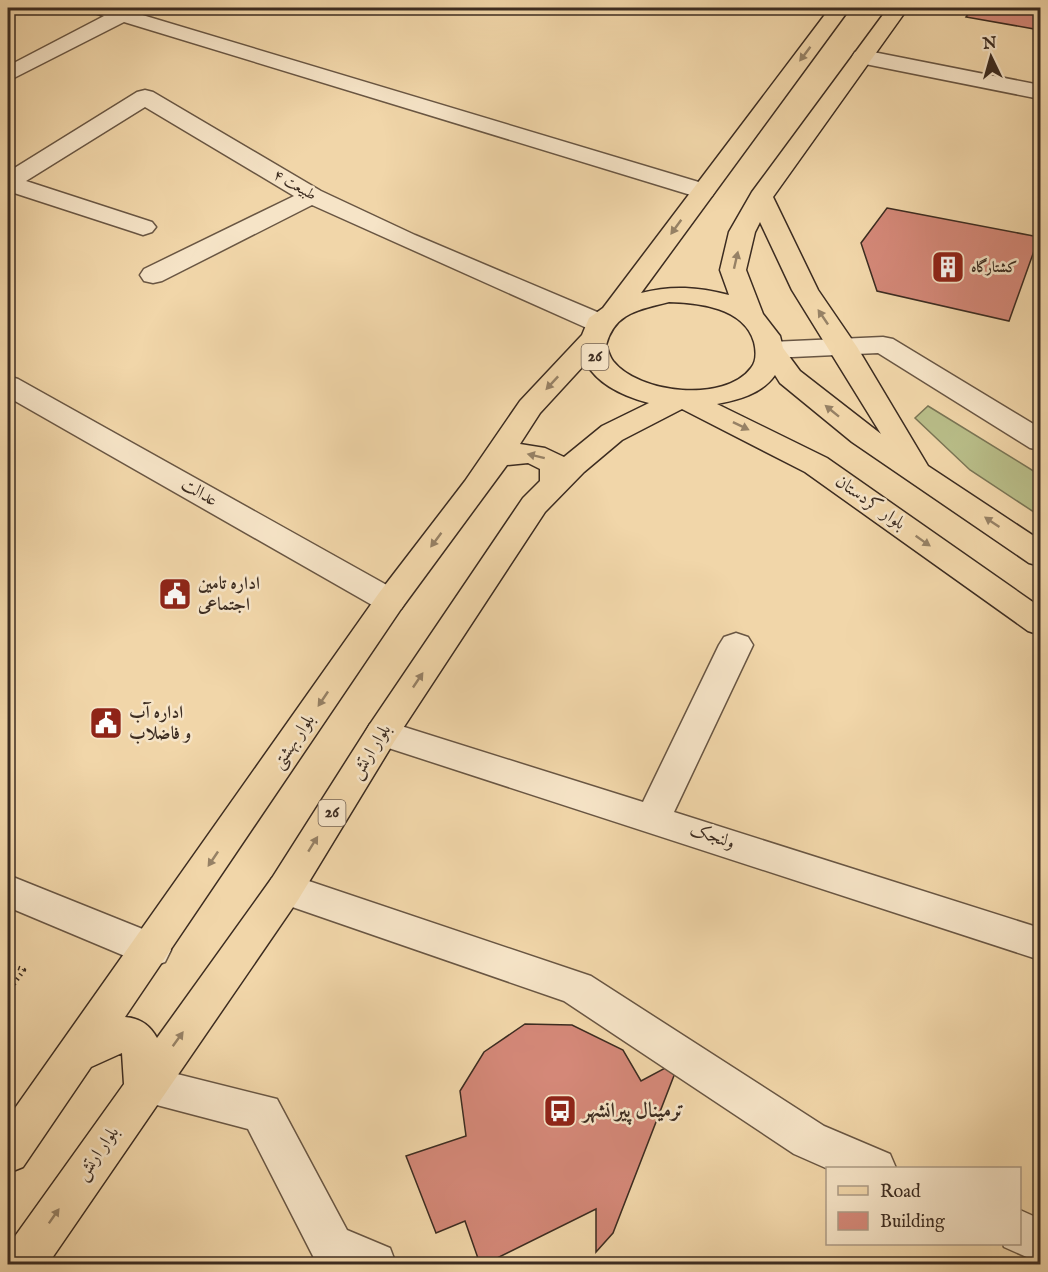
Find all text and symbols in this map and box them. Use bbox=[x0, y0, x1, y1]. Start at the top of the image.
north arrow bbox=[961, 27, 1021, 87]
text: N bbox=[981, 33, 998, 55]
one-way arrow bbox=[799, 47, 811, 62]
street label: طبیعت ۴ bbox=[270, 165, 320, 205]
one-way arrow bbox=[670, 220, 682, 235]
building icon: کشتارگاه bbox=[930, 249, 966, 285]
one-way arrow bbox=[731, 251, 741, 269]
place label: کشتارگاه bbox=[971, 257, 1018, 277]
one-way arrow bbox=[818, 309, 829, 325]
road number: 26 bbox=[582, 344, 608, 370]
one-way arrow bbox=[546, 375, 559, 390]
one-way arrow bbox=[824, 404, 840, 417]
one-way arrow bbox=[732, 420, 750, 430]
one-way arrow bbox=[527, 450, 545, 460]
street label: بلوار کردستان bbox=[830, 470, 910, 536]
street label: عدالت bbox=[177, 473, 221, 513]
one-way arrow bbox=[984, 517, 1000, 528]
one-way arrow bbox=[430, 532, 443, 548]
one-way arrow bbox=[915, 535, 931, 547]
place label: اداره تامین اجتماعی bbox=[197, 573, 260, 617]
public building icon: اداره تامین اجتماعی bbox=[157, 576, 193, 612]
one-way arrow bbox=[412, 672, 423, 688]
one-way arrow bbox=[317, 690, 329, 706]
place label: اداره آب و فاضلاب bbox=[129, 701, 191, 746]
public building icon: اداره آب و فاضلاب bbox=[88, 705, 124, 741]
street label: بلوار بهشتی bbox=[267, 710, 321, 774]
street label: بلوار ارتش bbox=[345, 720, 397, 784]
road number: 26 bbox=[318, 800, 346, 826]
street label: ولنجک bbox=[687, 819, 737, 855]
one-way arrow bbox=[307, 836, 318, 852]
one-way arrow bbox=[207, 851, 219, 867]
one-way arrow bbox=[172, 1031, 184, 1047]
bus stop icon: ترمینال پیرانشهر bbox=[542, 1093, 578, 1129]
place label: ترمینال پیرانشهر bbox=[581, 1098, 684, 1125]
street label: بلوار ارتش bbox=[71, 1122, 125, 1186]
legend bbox=[826, 1167, 1021, 1245]
text: Road bbox=[880, 1181, 921, 1204]
one-way arrow bbox=[49, 1208, 60, 1224]
text: Building bbox=[880, 1211, 945, 1234]

